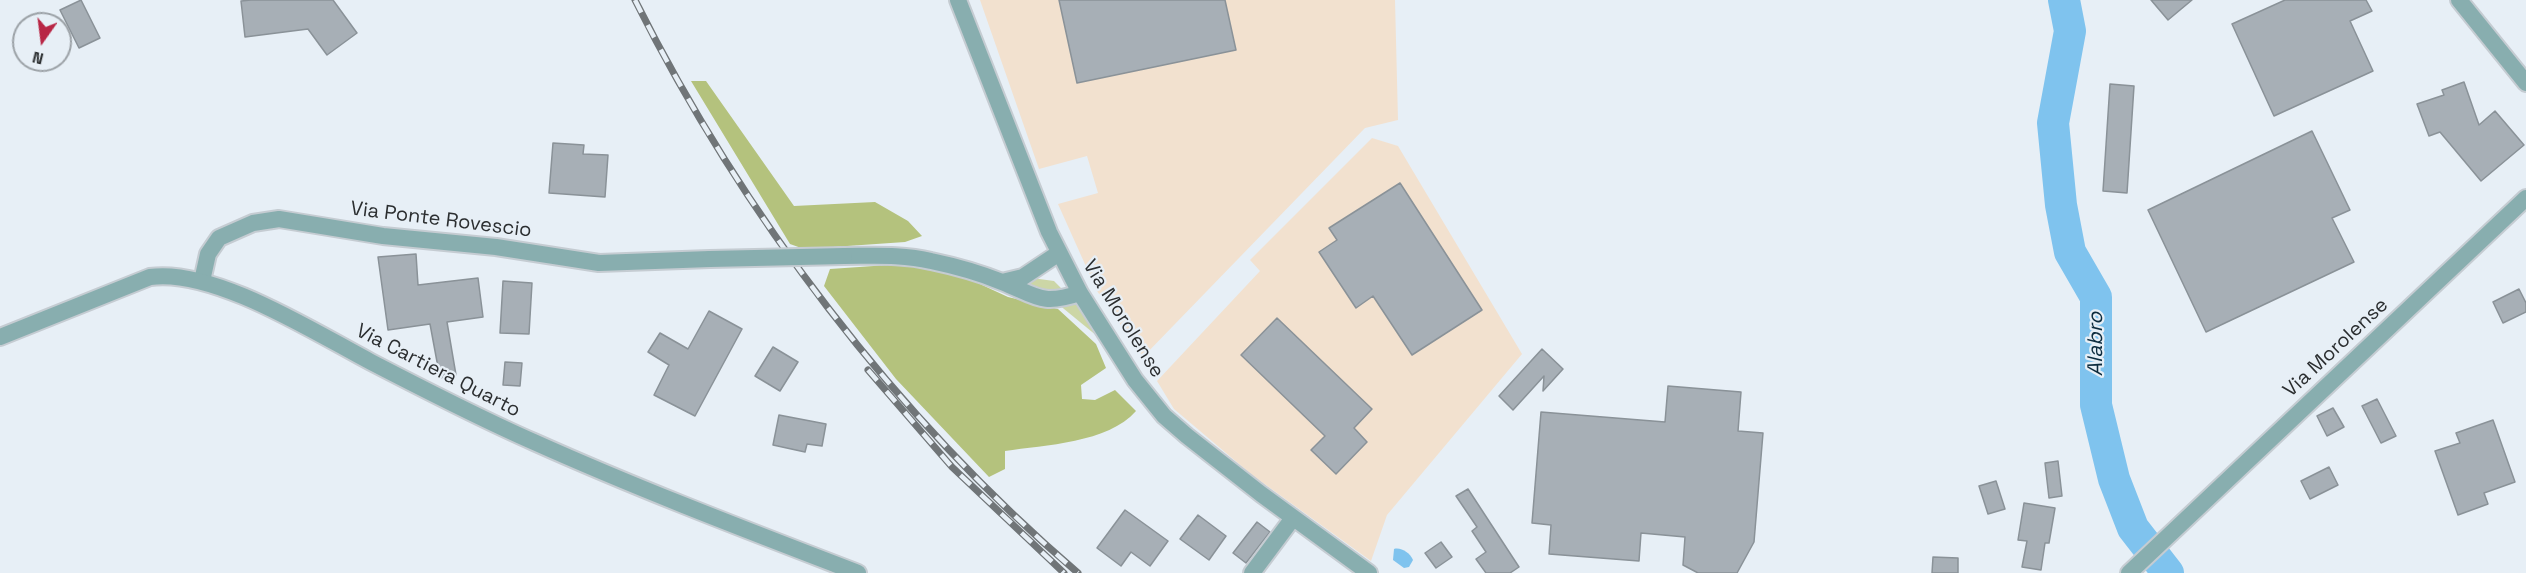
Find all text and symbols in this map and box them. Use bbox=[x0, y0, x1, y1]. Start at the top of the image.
north arrow bbox=[12, 12, 72, 72]
text: N bbox=[30, 47, 46, 69]
street label: Via Ponte Rovescio bbox=[349, 197, 533, 243]
street label: Via Morolense bbox=[1077, 256, 1169, 382]
street label: Via Morolense bbox=[2279, 293, 2393, 403]
water label: Alabro bbox=[2083, 312, 2109, 376]
street label: Via Cartiera Quarto bbox=[352, 319, 524, 423]

